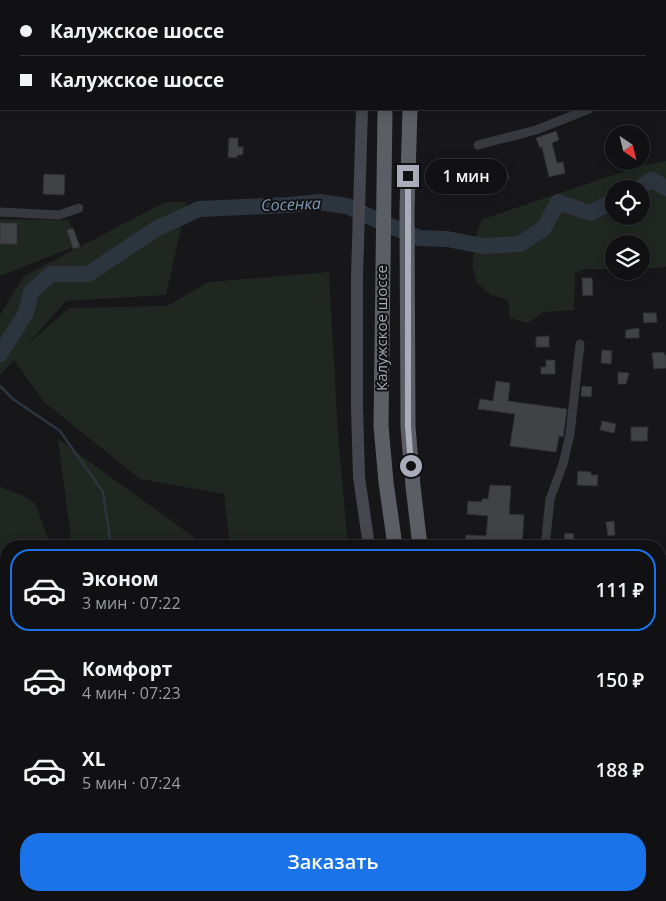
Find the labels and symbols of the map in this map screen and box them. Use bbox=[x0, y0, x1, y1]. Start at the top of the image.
north arrow bbox=[605, 125, 650, 170]
callout: 1 мин bbox=[426, 158, 508, 194]
route end bbox=[397, 165, 419, 187]
water label: Сосенка bbox=[261, 192, 321, 216]
street label: Калужское шоссе bbox=[371, 265, 391, 391]
route start bbox=[400, 455, 422, 477]

